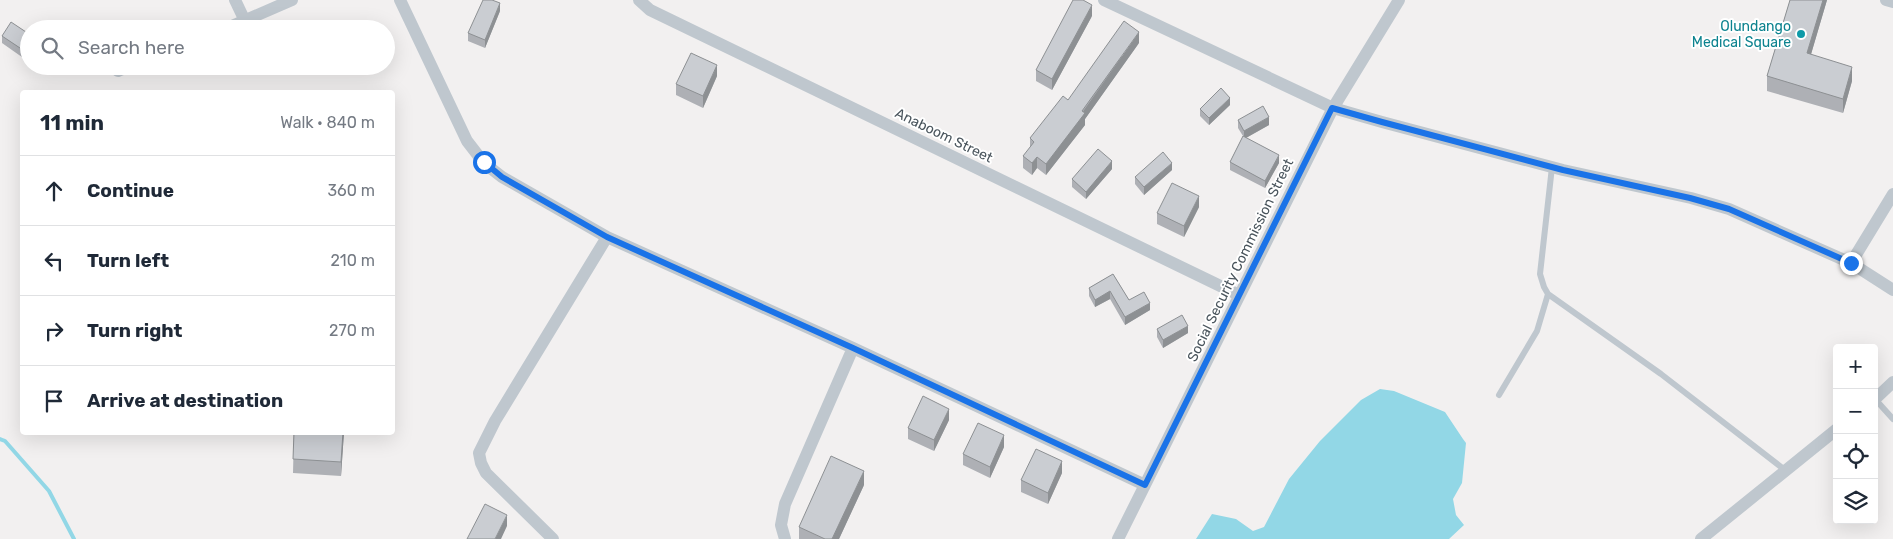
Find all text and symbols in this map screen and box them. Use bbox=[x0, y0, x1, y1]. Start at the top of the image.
place label: Olundango Medical Square bbox=[1692, 18, 1791, 51]
search box bbox=[20, 20, 395, 75]
marker: Olundango Medical Square bbox=[1795, 28, 1807, 40]
icon: search bbox=[38, 34, 66, 62]
text: Search here bbox=[78, 36, 185, 59]
street label: Anaboom Street bbox=[892, 105, 996, 167]
text: 11 min bbox=[40, 110, 104, 135]
text: Walk · 840 m bbox=[280, 113, 375, 132]
route start bbox=[473, 151, 496, 174]
street label: Social Security Commission Street bbox=[1184, 155, 1297, 365]
icon: ahead bbox=[40, 177, 68, 205]
text: Continue bbox=[87, 179, 174, 202]
text: 360 m bbox=[327, 181, 375, 200]
icon: left bbox=[40, 247, 68, 275]
text: Turn left bbox=[87, 249, 169, 272]
text: 210 m bbox=[330, 251, 375, 270]
route end bbox=[1840, 252, 1863, 275]
icon: right bbox=[40, 317, 68, 345]
text: Turn right bbox=[87, 319, 182, 342]
text: 270 m bbox=[329, 321, 375, 340]
map controls bbox=[1833, 344, 1878, 524]
button: + bbox=[1833, 344, 1878, 389]
icon: arrive bbox=[40, 387, 68, 415]
text: Arrive at destination bbox=[87, 389, 283, 412]
button: − bbox=[1833, 389, 1878, 434]
button: locate bbox=[1833, 434, 1878, 479]
button: layers bbox=[1833, 479, 1878, 524]

